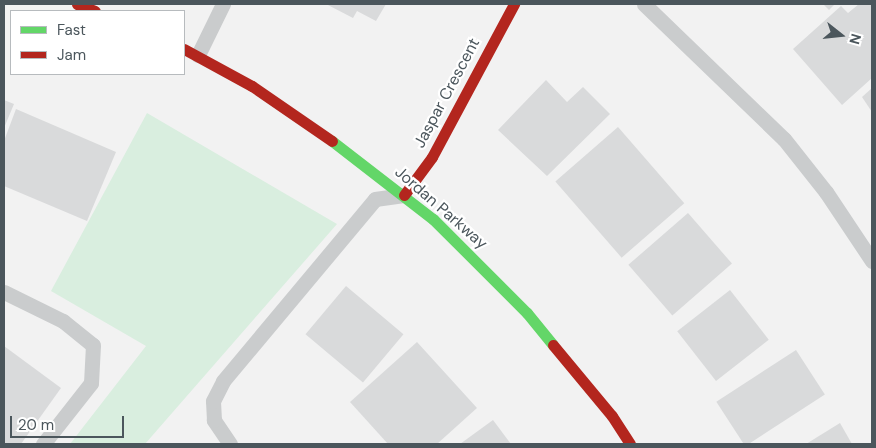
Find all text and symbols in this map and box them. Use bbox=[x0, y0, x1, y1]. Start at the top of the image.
legend bbox=[10, 10, 185, 75]
north arrow bbox=[816, 10, 866, 60]
text: Fast bbox=[57, 20, 86, 40]
text: N bbox=[845, 32, 865, 47]
street label: Jaspar Crescent bbox=[410, 35, 484, 151]
text: Jam bbox=[57, 45, 86, 65]
street label: Jordan Parkway bbox=[391, 163, 491, 253]
scale bar bbox=[12, 406, 126, 438]
text: 20 m bbox=[18, 415, 54, 435]

